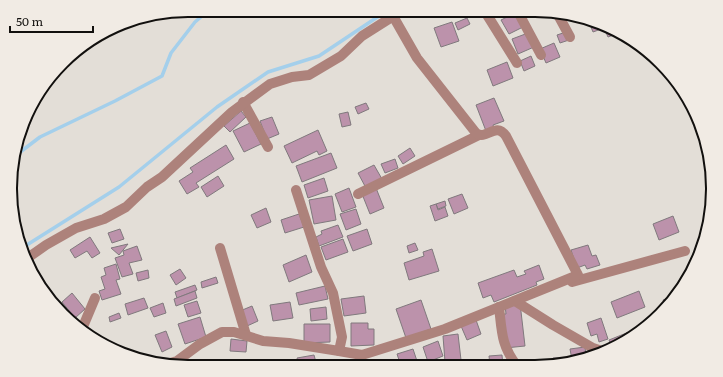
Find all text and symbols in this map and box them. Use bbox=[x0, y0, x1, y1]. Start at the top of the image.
scale bar bbox=[10, 8, 93, 34]
text: 50 m bbox=[16, 12, 43, 30]

